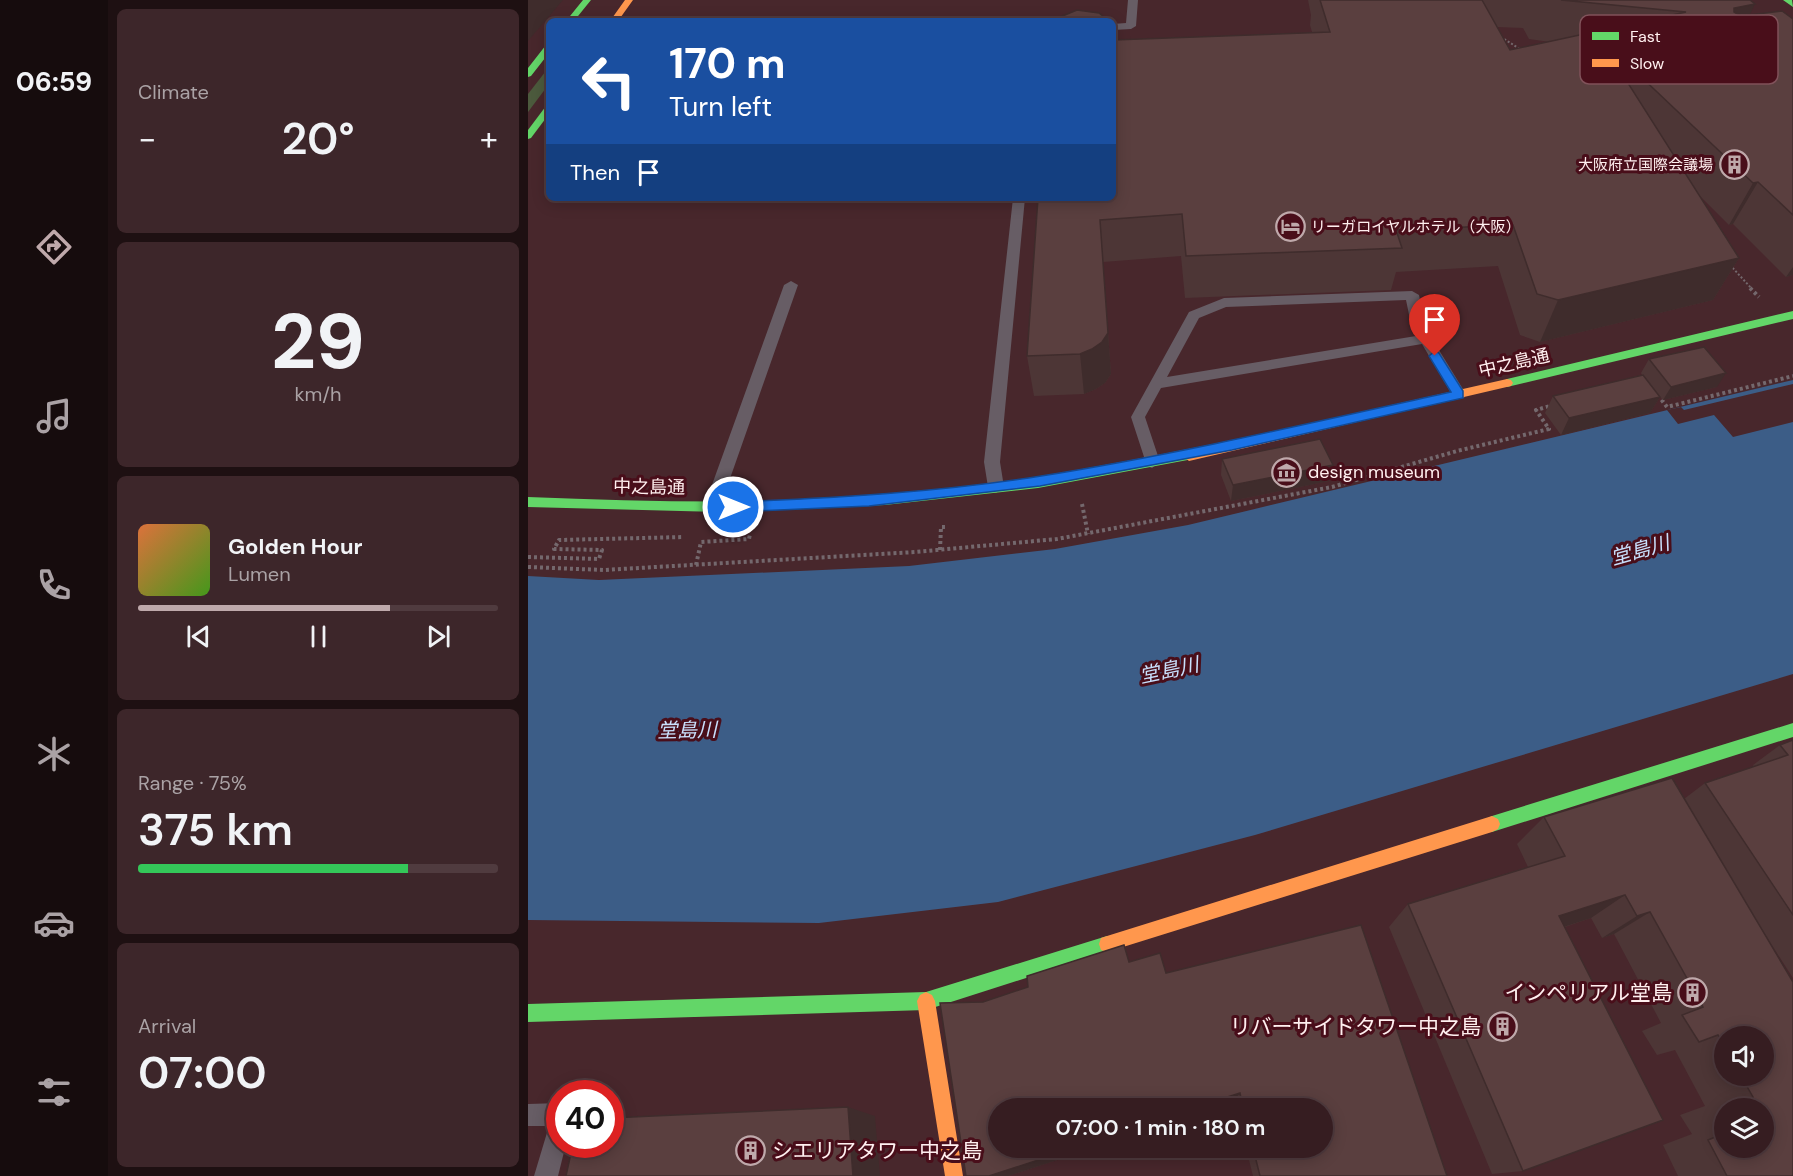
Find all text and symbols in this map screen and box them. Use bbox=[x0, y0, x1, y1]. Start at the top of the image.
legend bbox=[1580, 15, 1778, 84]
text: Fast bbox=[1630, 26, 1661, 47]
text: 170 m bbox=[669, 36, 786, 91]
icon: left bbox=[570, 42, 648, 120]
text: Slow bbox=[1630, 53, 1664, 74]
text: 06:59 bbox=[16, 64, 92, 99]
text: Climate bbox=[138, 79, 209, 105]
text: Turn left bbox=[669, 89, 772, 124]
text: 20° bbox=[281, 109, 355, 168]
text: − bbox=[138, 117, 156, 160]
text: + bbox=[480, 117, 498, 160]
building icon: 大阪府立国際会議場 bbox=[1718, 149, 1750, 181]
place label: 大阪府立国際会議場 bbox=[1578, 155, 1713, 175]
icon: arrive bbox=[632, 156, 665, 189]
text: Then bbox=[570, 158, 620, 187]
hotel icon: リーガロイヤルホテル（大阪） bbox=[1274, 211, 1306, 243]
place label: リーガロイヤルホテル（大阪） bbox=[1311, 217, 1521, 237]
icon: directions bbox=[33, 226, 75, 268]
text: 29 bbox=[271, 291, 365, 392]
pin bbox=[1409, 294, 1460, 356]
icon: arrive bbox=[1418, 303, 1451, 336]
street label: 中之島通 bbox=[1476, 343, 1552, 383]
text: km/h bbox=[294, 381, 342, 407]
icon: music bbox=[33, 395, 75, 437]
museum icon: design museum bbox=[1271, 456, 1303, 488]
place label: design museum bbox=[1308, 460, 1440, 484]
street label: 中之島通 bbox=[613, 474, 685, 500]
position arrow bbox=[701, 475, 765, 539]
water label: 堂島川 bbox=[1608, 529, 1674, 571]
text: Golden Hour bbox=[228, 532, 363, 561]
text: Lumen bbox=[228, 561, 291, 587]
icon: phone bbox=[33, 564, 75, 606]
icon: previous bbox=[182, 620, 215, 653]
icon: pause bbox=[302, 620, 335, 653]
icon: next bbox=[422, 620, 455, 653]
water label: 堂島川 bbox=[1137, 651, 1203, 689]
water label: 堂島川 bbox=[657, 716, 719, 744]
icon: climate bbox=[33, 733, 75, 775]
text: Range · 75% bbox=[138, 770, 247, 796]
text: 375 km bbox=[138, 800, 293, 859]
icon: car bbox=[33, 902, 75, 944]
building icon: インペリアル堂島 bbox=[1677, 977, 1709, 1009]
place label: インペリアル堂島 bbox=[1504, 979, 1672, 1007]
building icon: リバーサイドタワー中之島 bbox=[1486, 1011, 1518, 1043]
text: Arrival bbox=[138, 1013, 196, 1039]
place label: リバーサイドタワー中之島 bbox=[1229, 1013, 1481, 1041]
map controls bbox=[1714, 1026, 1774, 1158]
button: sound bbox=[1714, 1026, 1774, 1086]
text: 07:00 bbox=[138, 1043, 267, 1102]
icon: filters bbox=[33, 1071, 75, 1113]
speed limit sign: 40 bbox=[546, 1080, 624, 1158]
button: layers bbox=[1714, 1098, 1774, 1158]
text: 07:00 · 1 min · 180 m bbox=[1056, 1113, 1265, 1142]
building icon: シエリアタワー中之島 bbox=[735, 1135, 767, 1167]
place label: シエリアタワー中之島 bbox=[772, 1137, 982, 1165]

